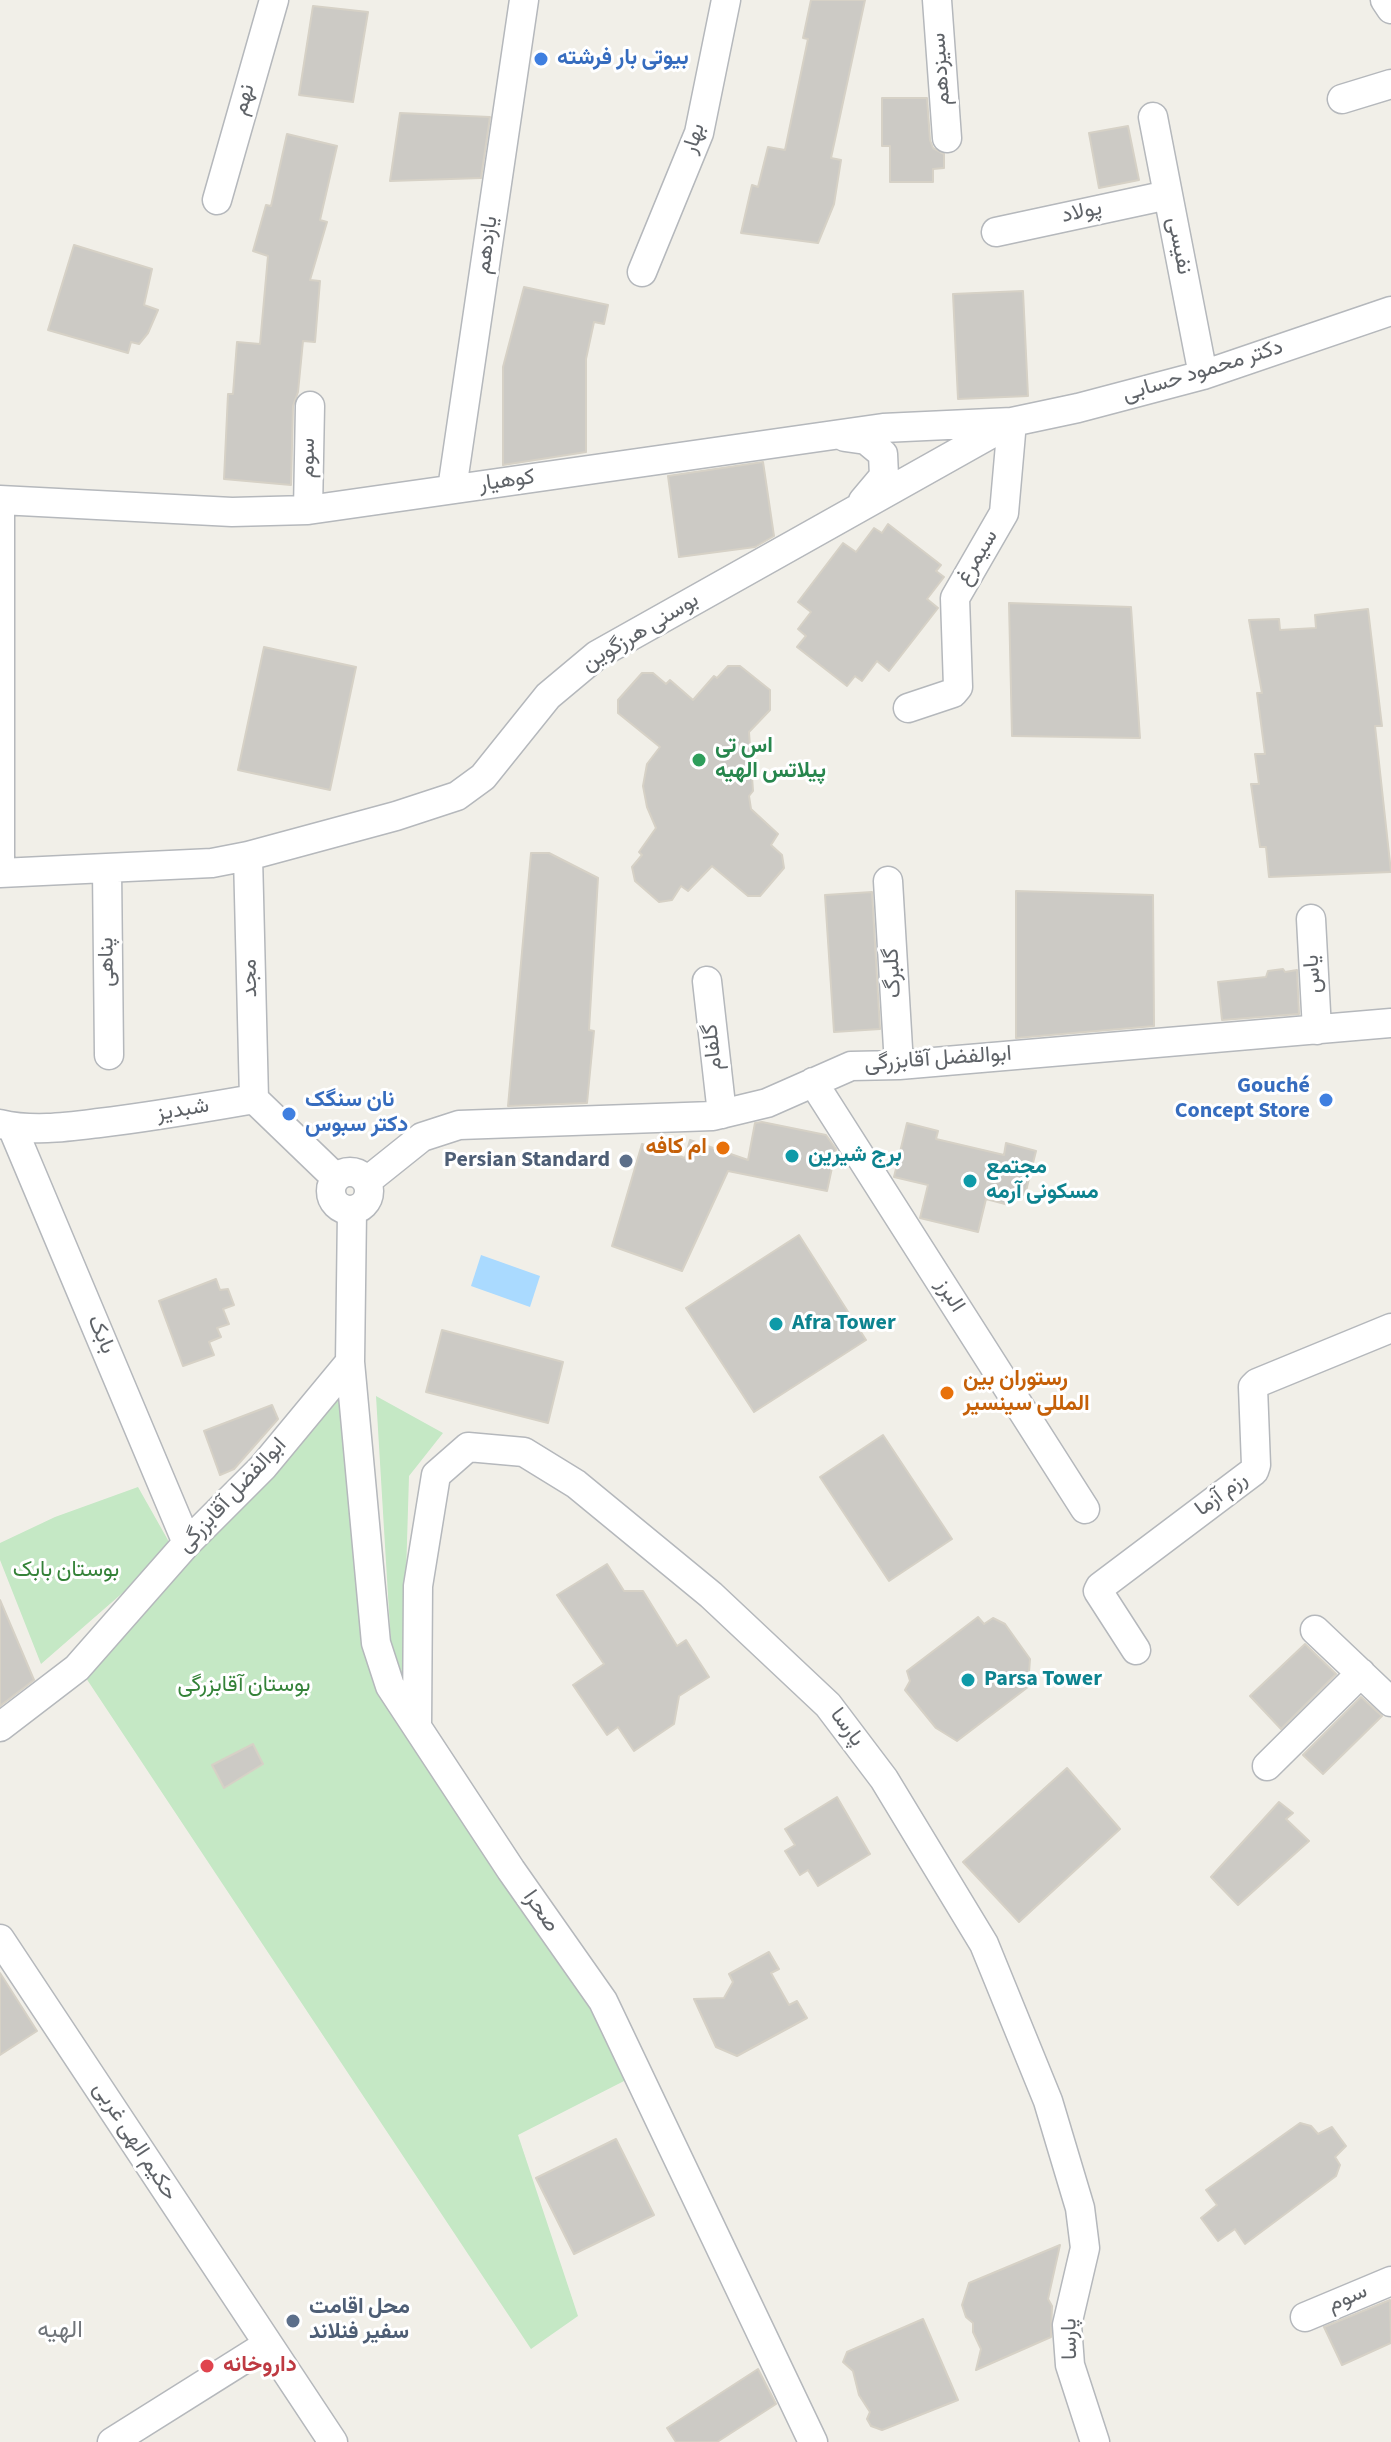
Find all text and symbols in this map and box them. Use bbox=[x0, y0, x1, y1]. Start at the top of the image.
street label: سیزدهم bbox=[926, 32, 958, 106]
place label: بیوتی بار فرشته bbox=[557, 46, 689, 72]
marker: بیوتی بار فرشته bbox=[532, 50, 550, 68]
street label: نهم bbox=[228, 81, 262, 119]
street label: بهار bbox=[678, 120, 712, 158]
street label: پولاد bbox=[1059, 196, 1105, 230]
street label: یازدهم bbox=[471, 214, 505, 276]
street label: نفیسی bbox=[1160, 215, 1196, 277]
street label: دکتر محمود حسابی bbox=[1119, 335, 1287, 409]
street label: سوم bbox=[295, 438, 323, 478]
street label: کوهیار bbox=[477, 465, 537, 499]
street label: سیمرغ bbox=[951, 525, 1005, 591]
street label: بوسنی هرزگوین bbox=[578, 588, 704, 678]
place label: اس تی پیلاتس الهیه bbox=[715, 734, 826, 786]
marker: اس تی پیلاتس الهیه bbox=[690, 751, 708, 769]
street label: پناهی bbox=[94, 937, 122, 987]
street label: گلبرگ bbox=[880, 947, 908, 999]
street label: یاس bbox=[1299, 954, 1329, 994]
street label: مجد bbox=[237, 959, 265, 997]
street label: گلفام bbox=[698, 1022, 730, 1072]
street label: ابوالفضل آقابزرگی bbox=[863, 1042, 1013, 1078]
place label: Gouché Concept Store bbox=[1175, 1074, 1310, 1126]
place label: نان سنگک دکتر سبوس bbox=[305, 1088, 408, 1140]
marker: Gouché Concept Store bbox=[1317, 1091, 1335, 1109]
street label: شبدیز bbox=[155, 1093, 211, 1129]
marker: نان سنگک دکتر سبوس bbox=[280, 1105, 298, 1123]
place label: ام کافه bbox=[645, 1135, 707, 1161]
marker: ام کافه bbox=[714, 1139, 732, 1157]
place label: برج شیرین bbox=[808, 1143, 902, 1169]
marker: برج شیرین bbox=[783, 1147, 801, 1165]
place label: Persian Standard bbox=[444, 1148, 610, 1174]
marker: Persian Standard bbox=[617, 1152, 635, 1170]
place label: مجتمع مسکونی آرمه bbox=[986, 1155, 1099, 1206]
marker: مجتمع مسکونی آرمه bbox=[961, 1172, 979, 1190]
street label: البرز bbox=[929, 1274, 969, 1318]
place label: Afra Tower bbox=[792, 1311, 896, 1337]
street label: بابک bbox=[80, 1312, 120, 1358]
marker: Afra Tower bbox=[767, 1315, 785, 1333]
place label: رستوران بین المللی سینسیر bbox=[963, 1367, 1090, 1418]
marker: رستوران بین المللی سینسیر bbox=[938, 1384, 956, 1402]
street label: ابوالفضل آقابزرگی bbox=[173, 1433, 293, 1559]
street label: رزم آزما bbox=[1191, 1467, 1253, 1523]
park label: بوستان بابک bbox=[13, 1558, 119, 1584]
place label: Parsa Tower bbox=[984, 1667, 1102, 1693]
marker: Parsa Tower bbox=[959, 1671, 977, 1689]
park label: بوستان آقابزرگی bbox=[178, 1673, 310, 1699]
street label: پارسا bbox=[823, 1703, 869, 1753]
street label: صحرا bbox=[516, 1886, 564, 1938]
street label: حکیم الهی غربی bbox=[86, 2078, 182, 2206]
street label: سوم bbox=[1324, 2279, 1372, 2319]
place label: محل اقامت سفیر فنلاند bbox=[309, 2295, 410, 2346]
marker: محل اقامت سفیر فنلاند bbox=[284, 2312, 302, 2330]
district label: الهیه bbox=[37, 2318, 83, 2346]
street label: پارسا bbox=[1057, 2318, 1085, 2360]
place label: داروخانه bbox=[223, 2353, 297, 2379]
marker: داروخانه bbox=[198, 2357, 216, 2375]

